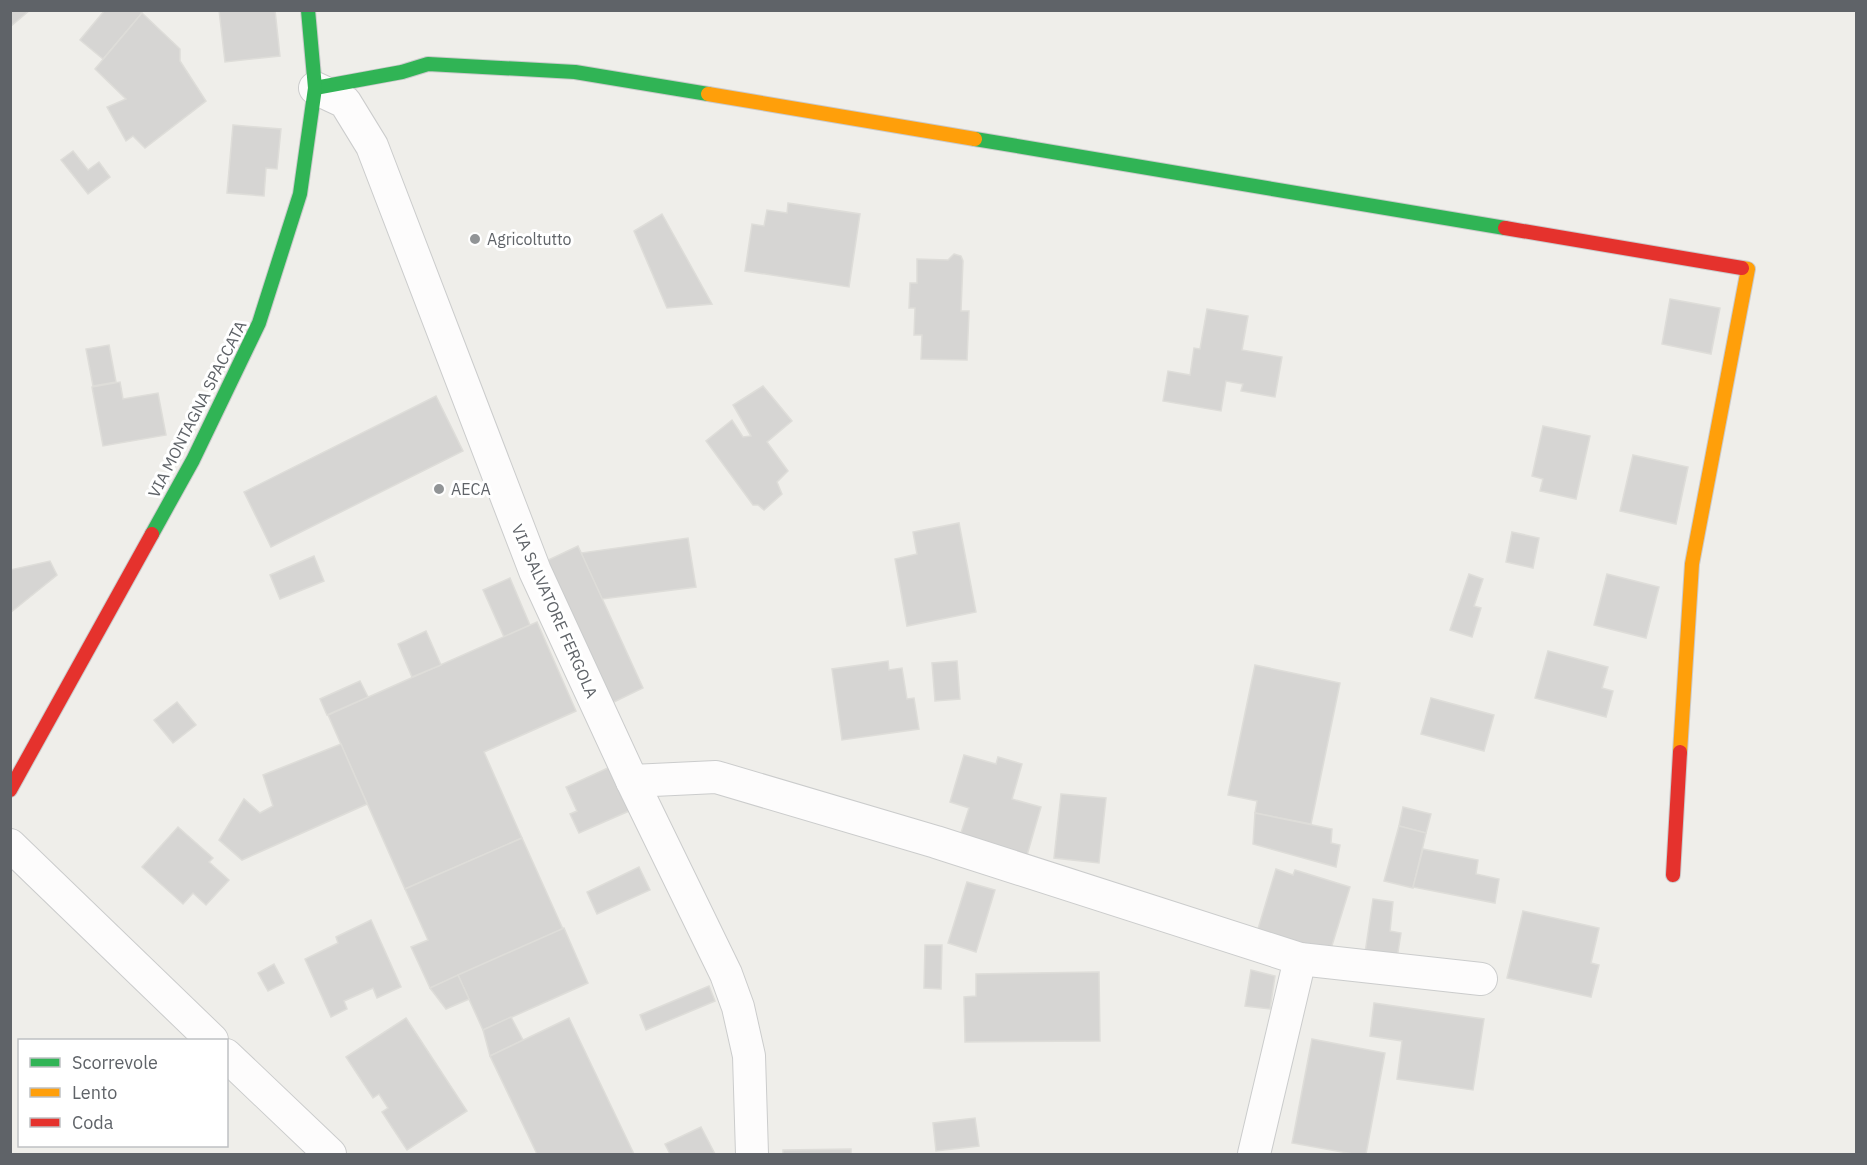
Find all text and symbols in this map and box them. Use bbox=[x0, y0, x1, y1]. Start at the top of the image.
place label: Agricoltutto bbox=[487, 229, 571, 249]
marker: Agricoltutto bbox=[468, 232, 482, 246]
street label: VIA MONTAGNA SPACCATA bbox=[144, 317, 250, 501]
place label: AECA bbox=[451, 479, 491, 499]
marker: AECA bbox=[432, 482, 446, 496]
street label: VIA SALVATORE FERGOLA bbox=[508, 521, 602, 701]
legend bbox=[18, 1039, 228, 1147]
text: Scorrevole bbox=[72, 1051, 158, 1074]
text: Lento bbox=[72, 1081, 117, 1104]
text: Coda bbox=[72, 1111, 114, 1134]

